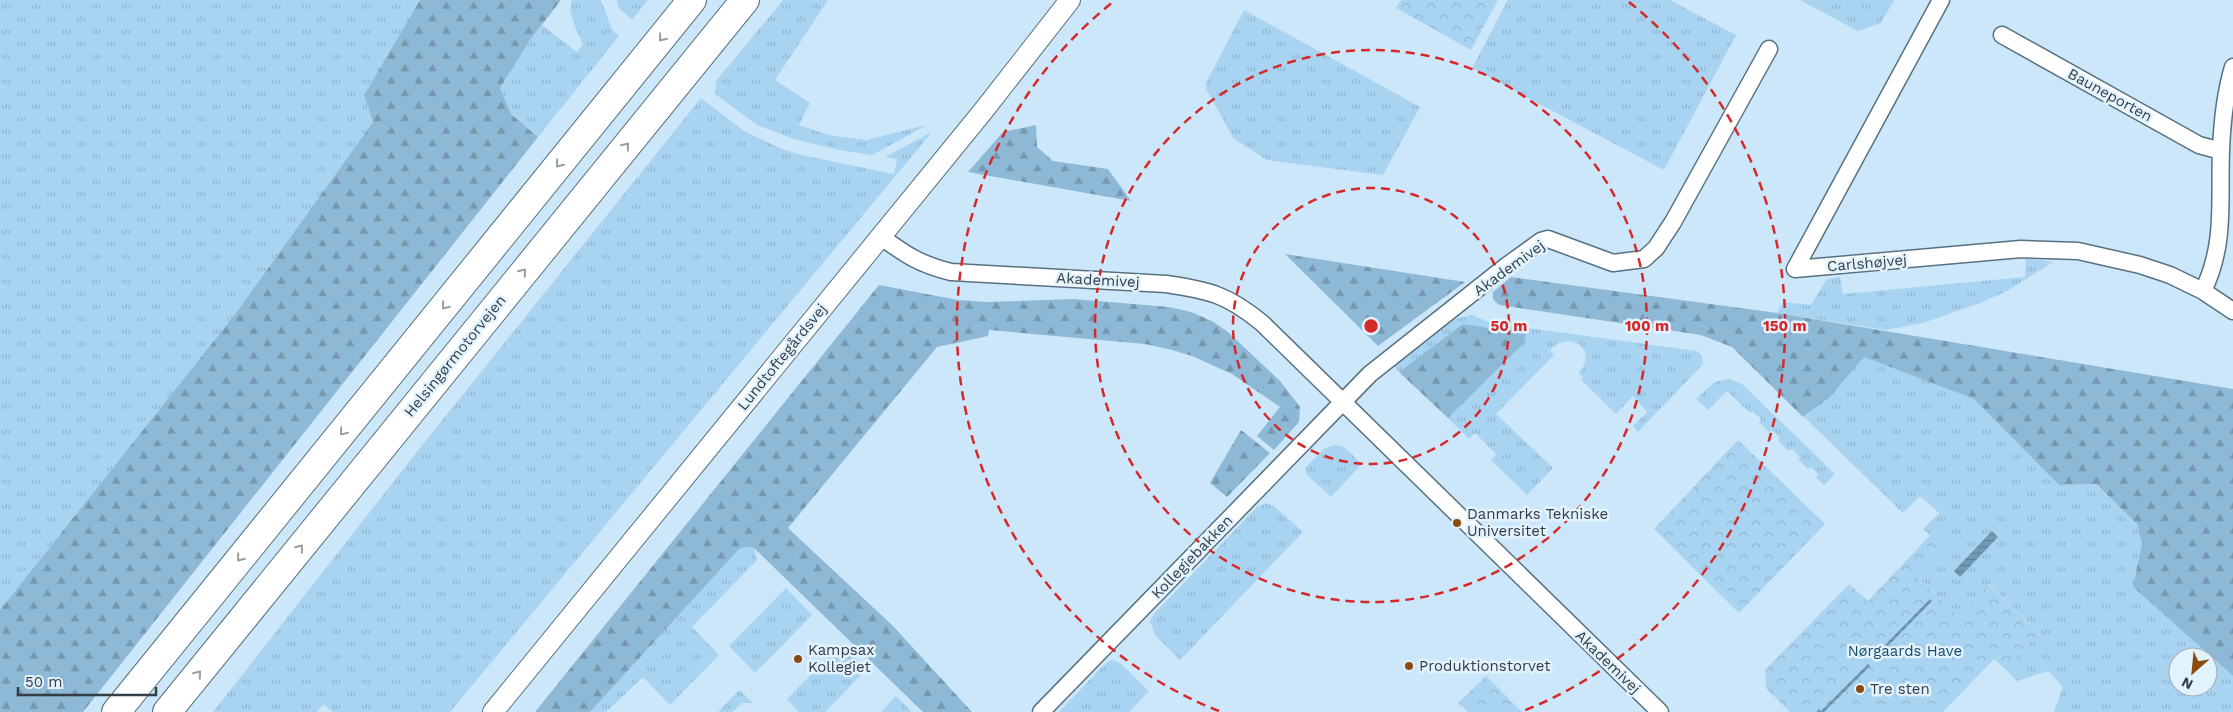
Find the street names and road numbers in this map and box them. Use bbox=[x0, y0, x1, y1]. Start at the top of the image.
street label: Bauneporten bbox=[2065, 64, 2155, 126]
street label: Akademivej bbox=[1470, 236, 1548, 300]
street label: Carlshøjvej bbox=[1826, 251, 1908, 275]
street label: Akademivej bbox=[1056, 269, 1140, 291]
street label: Helsingørmotorvejen bbox=[400, 292, 510, 420]
street label: Lundtoftegårdsvej bbox=[734, 300, 830, 414]
street label: Kollegiebakken bbox=[1148, 511, 1236, 603]
street label: Akademivej bbox=[1572, 627, 1644, 697]

